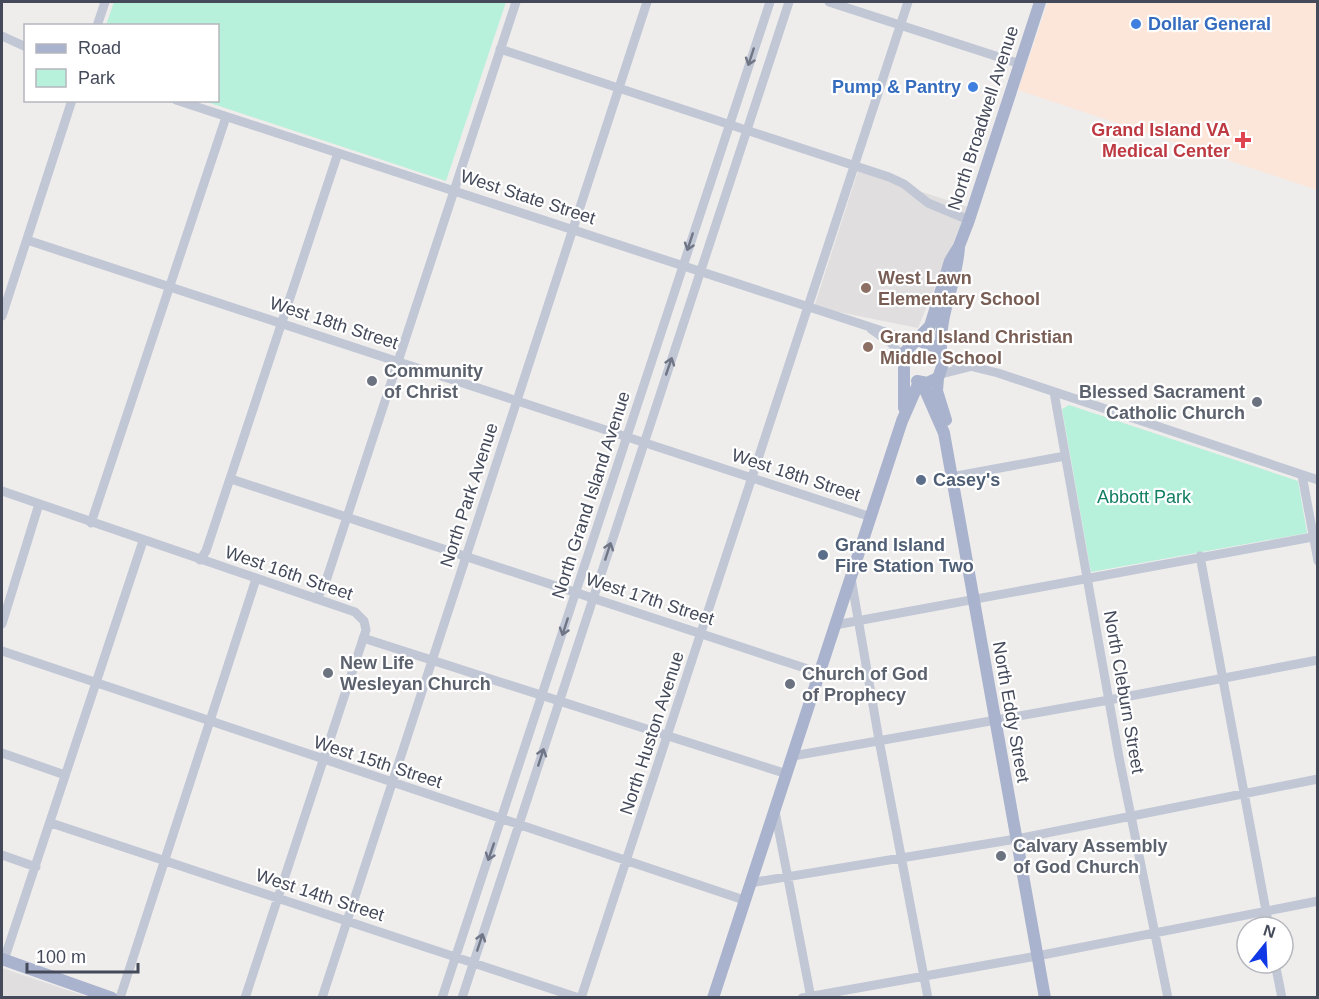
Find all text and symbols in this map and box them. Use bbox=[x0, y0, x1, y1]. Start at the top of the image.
place label: Dollar General bbox=[1148, 14, 1271, 34]
marker: Dollar General bbox=[1129, 17, 1143, 31]
street label: North Broadwell Avenue bbox=[944, 23, 1022, 213]
legend bbox=[24, 24, 219, 102]
text: Road bbox=[78, 38, 121, 58]
one-way arrow bbox=[745, 47, 756, 66]
text: Park bbox=[78, 68, 116, 88]
place label: Pump & Pantry bbox=[832, 77, 961, 97]
marker: Pump & Pantry bbox=[966, 80, 980, 94]
place label: Grand Island VA Medical Center bbox=[1091, 120, 1230, 161]
marker: Grand Island VA Medical Center bbox=[1234, 131, 1252, 149]
street label: West State Street bbox=[458, 166, 598, 228]
one-way arrow bbox=[684, 232, 695, 251]
place label: West Lawn Elementary School bbox=[878, 268, 1040, 309]
marker: West Lawn Elementary School bbox=[859, 281, 873, 295]
street label: West 18th Street bbox=[267, 293, 401, 353]
place label: Grand Island Christian Middle School bbox=[880, 327, 1073, 368]
marker: Grand Island Christian Middle School bbox=[861, 340, 875, 354]
one-way arrow bbox=[665, 357, 676, 376]
place label: Community of Christ bbox=[384, 361, 483, 402]
marker: Community of Christ bbox=[365, 374, 379, 388]
place label: Blessed Sacrament Catholic Church bbox=[1079, 382, 1245, 423]
street label: North Grand Island Avenue bbox=[548, 389, 634, 601]
marker: Blessed Sacrament Catholic Church bbox=[1250, 395, 1264, 409]
street label: North Park Avenue bbox=[436, 420, 502, 570]
street label: West 18th Street bbox=[729, 445, 863, 505]
place label: Casey's bbox=[933, 470, 1000, 490]
marker: Casey's bbox=[914, 473, 928, 487]
park label: Abbott Park bbox=[1097, 487, 1192, 507]
place label: Grand Island Fire Station Two bbox=[835, 535, 974, 576]
street label: West 16th Street bbox=[223, 542, 355, 604]
one-way arrow bbox=[603, 542, 614, 561]
marker: Grand Island Fire Station Two bbox=[816, 548, 830, 562]
street label: West 17th Street bbox=[583, 569, 717, 629]
street label: North Cleburn Street bbox=[1100, 609, 1148, 775]
one-way arrow bbox=[559, 617, 570, 636]
street label: North Eddy Street bbox=[989, 640, 1033, 784]
street label: North Huston Avenue bbox=[616, 649, 688, 817]
place label: New Life Wesleyan Church bbox=[340, 653, 491, 694]
place label: Church of God of Prophecy bbox=[802, 664, 928, 705]
marker: New Life Wesleyan Church bbox=[321, 666, 335, 680]
marker: Church of God of Prophecy bbox=[783, 677, 797, 691]
street label: West 15th Street bbox=[311, 732, 445, 792]
one-way arrow bbox=[536, 748, 547, 767]
place label: Calvary Assembly of God Church bbox=[1013, 836, 1167, 877]
one-way arrow bbox=[484, 842, 495, 861]
marker: Calvary Assembly of God Church bbox=[994, 849, 1008, 863]
street label: West 14th Street bbox=[253, 865, 387, 925]
north arrow bbox=[1235, 915, 1295, 975]
text: N bbox=[1261, 921, 1278, 941]
one-way arrow bbox=[475, 933, 486, 952]
scale bar bbox=[27, 936, 138, 974]
text: 100 m bbox=[36, 947, 86, 967]

